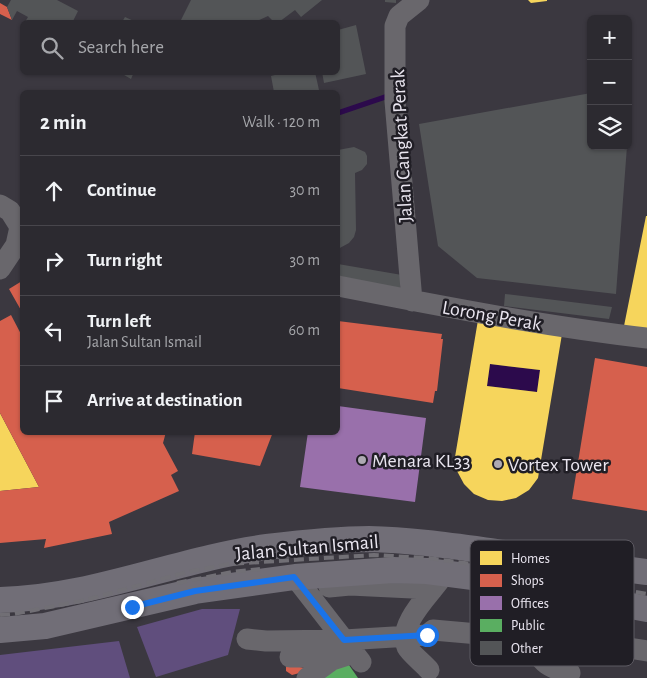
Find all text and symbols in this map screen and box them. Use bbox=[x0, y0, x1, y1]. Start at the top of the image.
map controls bbox=[587, 15, 632, 150]
button: + bbox=[587, 15, 632, 60]
search box bbox=[20, 20, 340, 75]
icon: search bbox=[38, 34, 66, 62]
text: Search here bbox=[78, 38, 164, 57]
button: − bbox=[587, 60, 632, 105]
street label: Jalan Cangkat Perak bbox=[388, 69, 416, 223]
button: layers bbox=[587, 105, 632, 150]
text: 2 min bbox=[40, 112, 87, 133]
text: Walk · 120 m bbox=[242, 114, 320, 130]
icon: ahead bbox=[40, 177, 68, 205]
text: Continue bbox=[87, 181, 156, 200]
text: 30 m bbox=[290, 182, 320, 198]
icon: right bbox=[40, 247, 68, 275]
text: Turn right bbox=[87, 251, 162, 270]
text: 30 m bbox=[290, 252, 320, 268]
street label: Lorong Perak bbox=[441, 297, 543, 335]
text: Turn left bbox=[87, 312, 151, 331]
icon: left bbox=[40, 317, 68, 345]
text: 60 m bbox=[289, 322, 320, 338]
text: Jalan Sultan Ismail bbox=[87, 334, 202, 350]
icon: arrive bbox=[40, 387, 68, 415]
text: Arrive at destination bbox=[87, 391, 243, 410]
place label: Menara KL33 bbox=[372, 451, 471, 471]
marker: Menara KL33 bbox=[356, 454, 368, 466]
place label: Vortex Tower bbox=[508, 455, 609, 475]
marker: Vortex Tower bbox=[492, 458, 504, 470]
street label: Jalan Sultan Ismail bbox=[235, 532, 380, 564]
legend bbox=[470, 540, 634, 666]
text: Homes bbox=[511, 552, 550, 566]
text: Shops bbox=[511, 574, 544, 588]
route end bbox=[121, 596, 144, 619]
text: Offices bbox=[511, 597, 549, 611]
text: Public bbox=[511, 619, 545, 633]
route start bbox=[416, 624, 439, 647]
text: Other bbox=[511, 642, 543, 656]

